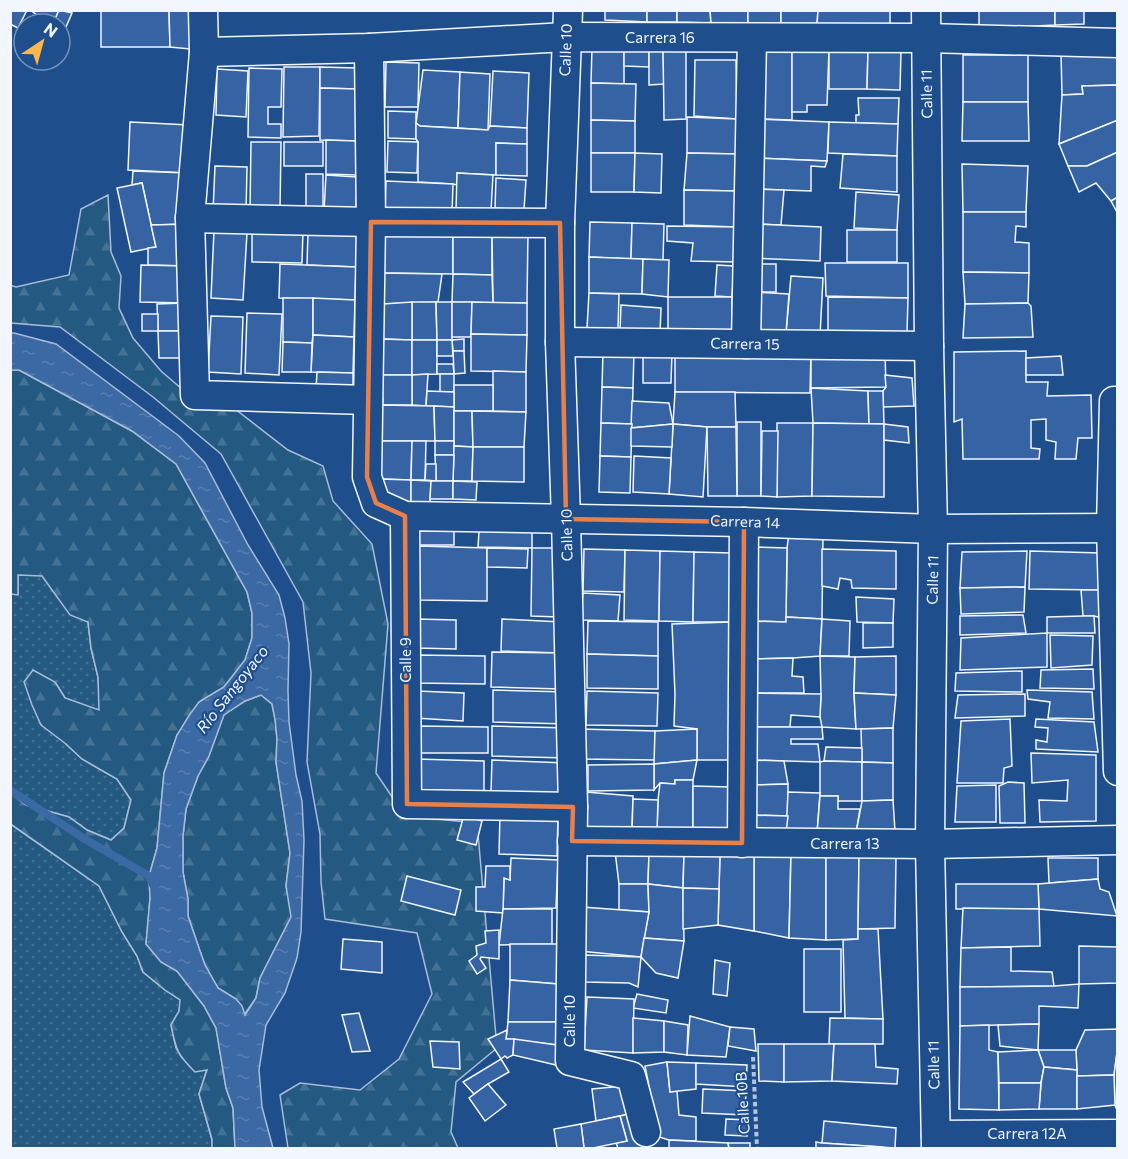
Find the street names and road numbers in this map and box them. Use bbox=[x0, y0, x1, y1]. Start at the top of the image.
street label: Calle 10 bbox=[555, 23, 575, 77]
street label: Carrera 16 bbox=[625, 28, 695, 46]
street label: Calle 11 bbox=[917, 69, 935, 119]
street label: Carrera 15 bbox=[710, 333, 780, 353]
street label: Calle 10 bbox=[557, 508, 575, 562]
street label: Carrera 14 bbox=[710, 511, 780, 531]
street label: Calle 11 bbox=[923, 555, 941, 605]
street label: Calle 9 bbox=[396, 637, 414, 683]
street label: Carrera 13 bbox=[810, 834, 880, 852]
street label: Calle 10 bbox=[560, 995, 578, 1047]
street label: Calle 11 bbox=[924, 1040, 942, 1090]
street label: Calle 10B bbox=[731, 1071, 753, 1135]
street label: Carrera 12A bbox=[987, 1124, 1067, 1142]

